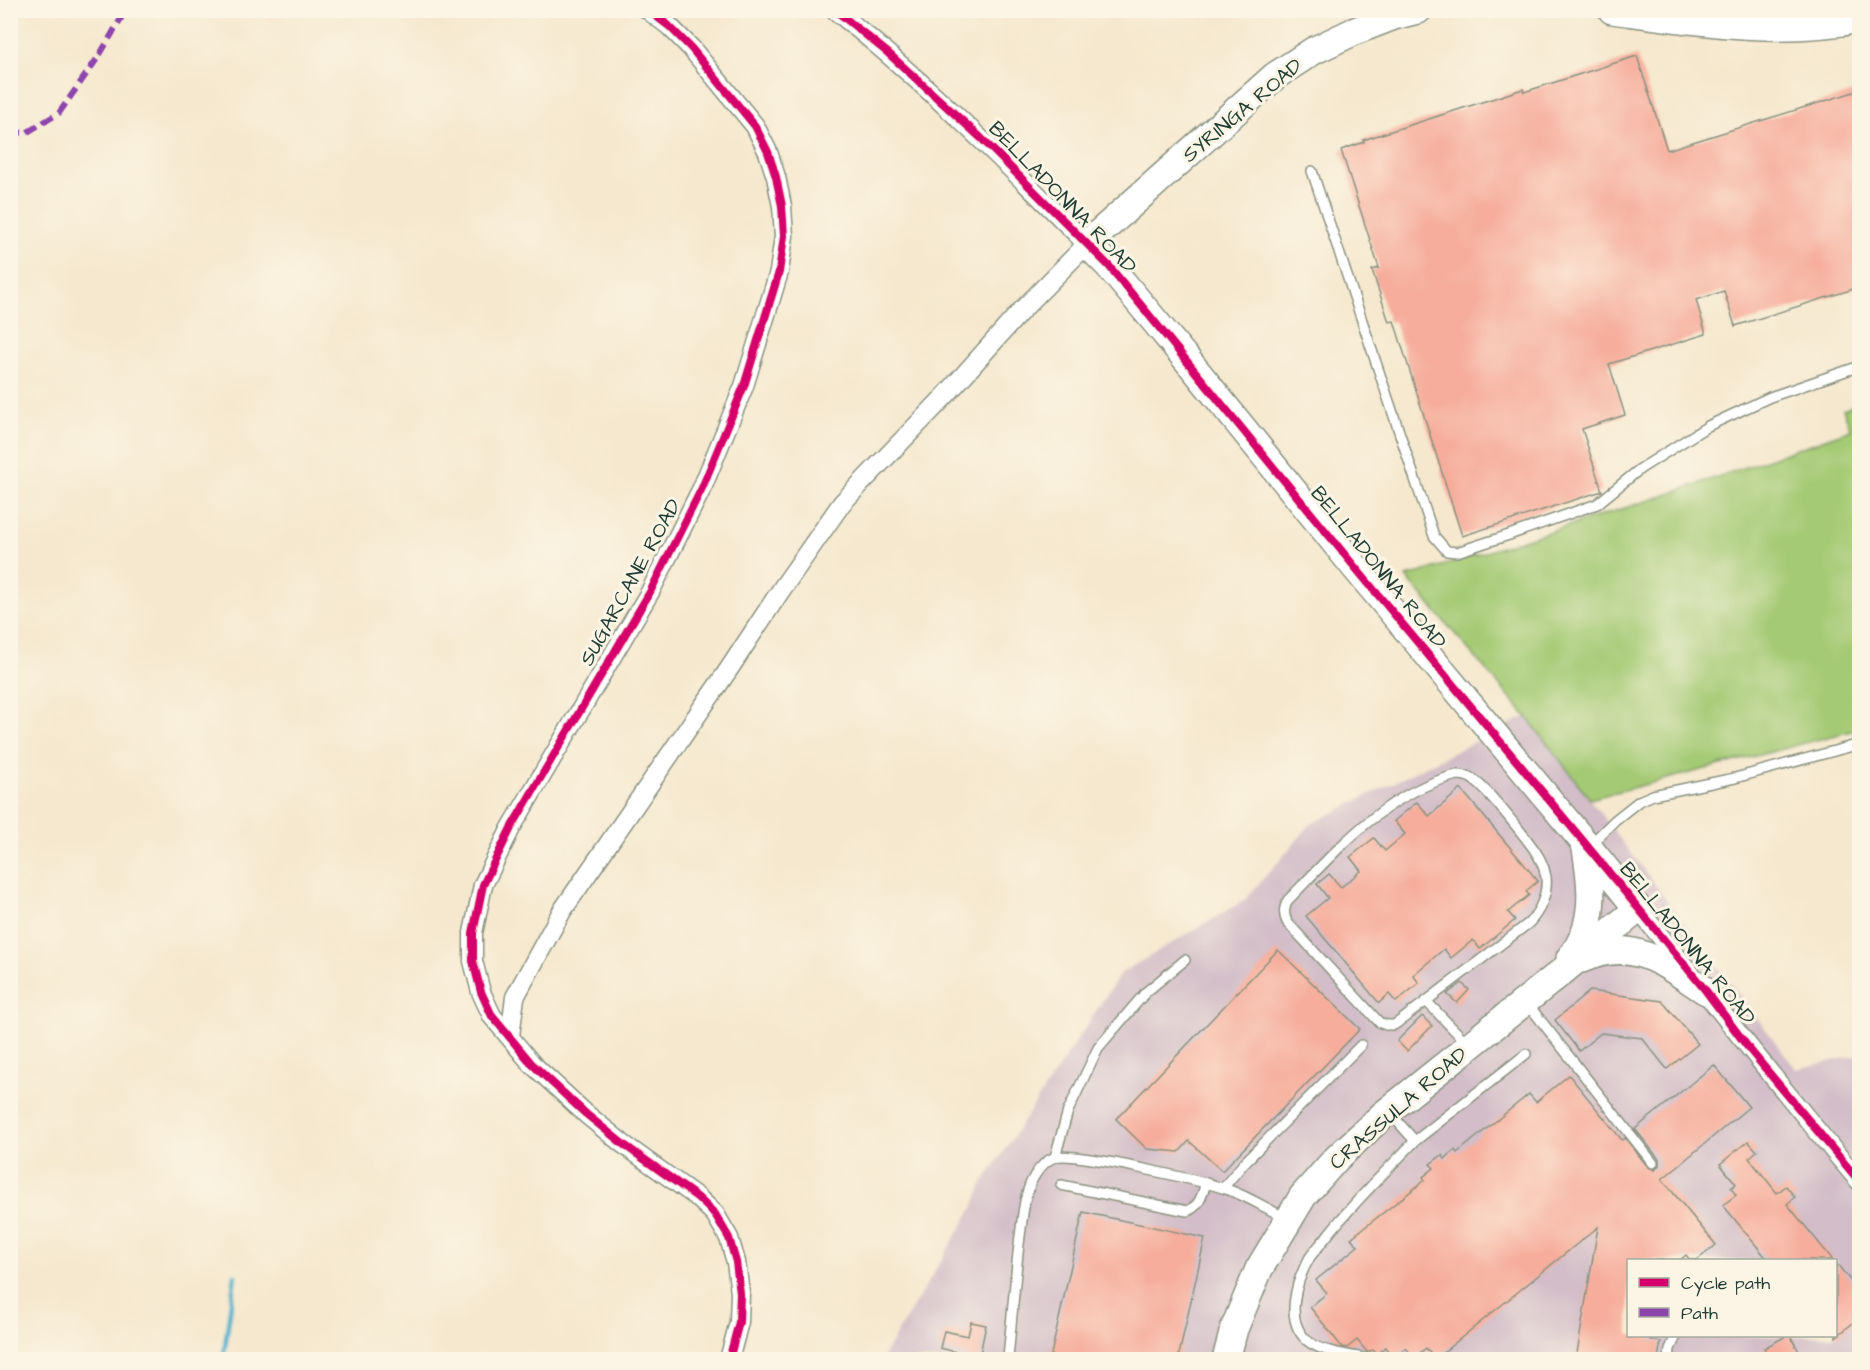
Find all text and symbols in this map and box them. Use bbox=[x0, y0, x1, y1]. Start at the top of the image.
street label: SYRINGA ROAD bbox=[1176, 51, 1309, 169]
street label: BELLADONNA ROAD bbox=[982, 115, 1143, 280]
street label: BELLADONNA ROAD bbox=[1304, 480, 1454, 655]
street label: SUGARCANE ROAD bbox=[573, 493, 689, 671]
street label: BELLADONNA ROAD bbox=[1613, 856, 1763, 1031]
street label: CRASSULA ROAD bbox=[1323, 1040, 1474, 1177]
legend bbox=[1627, 1259, 1837, 1337]
text: Cycle path bbox=[1681, 1271, 1770, 1297]
text: Path bbox=[1681, 1301, 1718, 1326]

